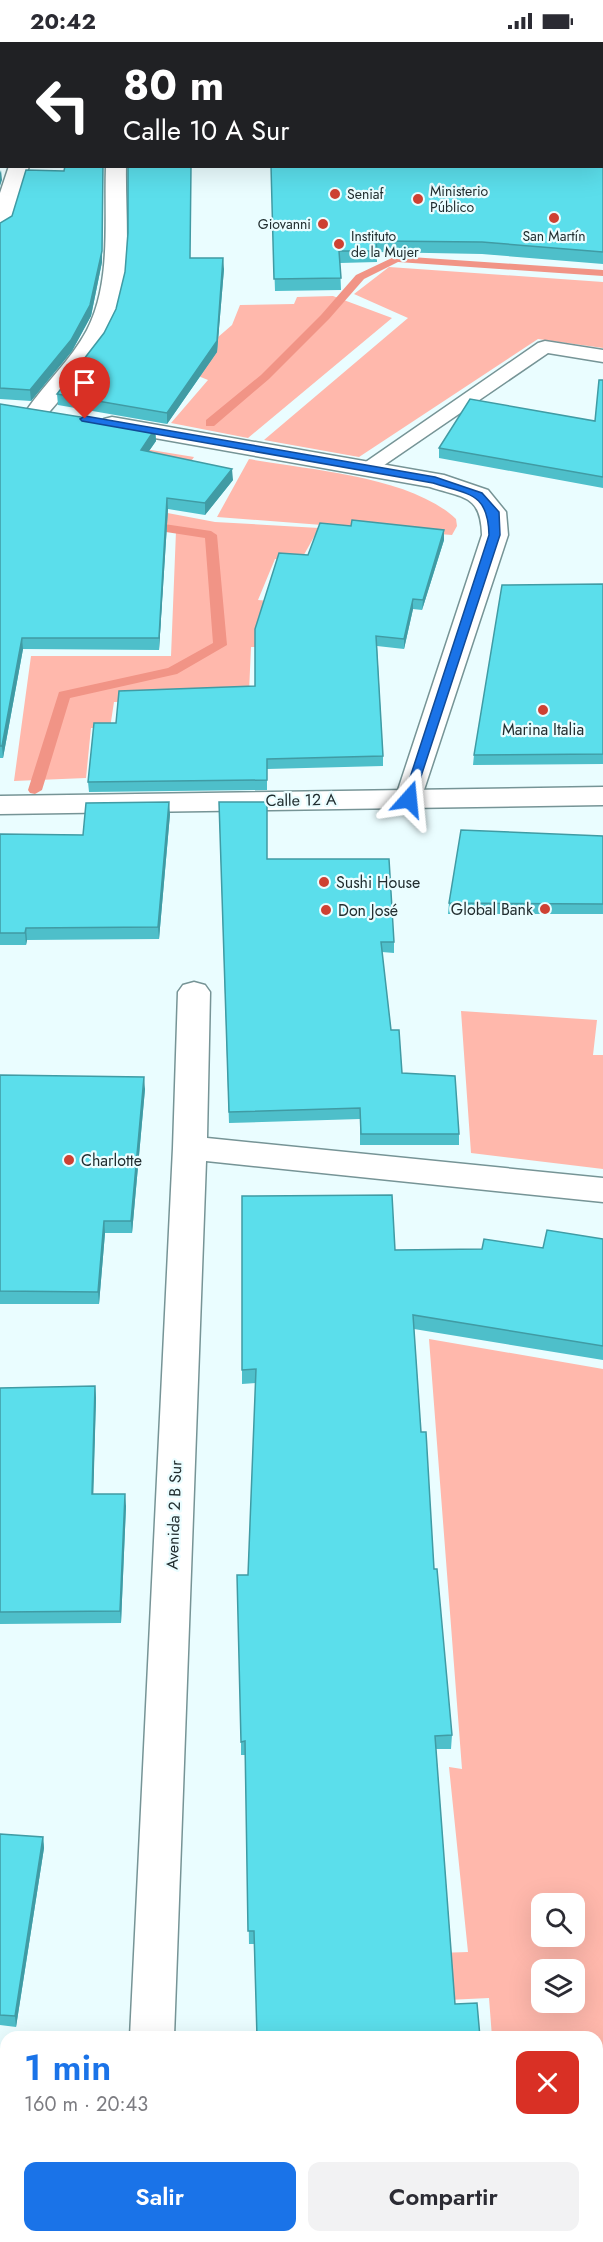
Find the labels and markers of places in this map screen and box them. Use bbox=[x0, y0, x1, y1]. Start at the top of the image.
place label: Ministerio Público bbox=[430, 181, 489, 217]
place label: Seniaf bbox=[347, 184, 385, 204]
marker: Seniaf bbox=[328, 187, 342, 201]
marker: Ministerio Público bbox=[411, 192, 425, 206]
marker: San Martín bbox=[547, 211, 561, 225]
place label: Giovanni bbox=[258, 214, 311, 234]
marker: Giovanni bbox=[316, 217, 330, 231]
place label: Instituto de la Mujer bbox=[351, 226, 419, 262]
place label: San Martín bbox=[522, 226, 586, 246]
marker: Instituto de la Mujer bbox=[332, 237, 346, 251]
pin bbox=[59, 357, 110, 419]
marker: Marina Italia bbox=[536, 703, 550, 717]
place label: Marina Italia bbox=[502, 718, 584, 741]
place label: Sushi House bbox=[336, 871, 420, 894]
marker: Sushi House bbox=[317, 875, 331, 889]
place label: Global Bank bbox=[451, 898, 534, 921]
place label: Don José bbox=[338, 899, 398, 922]
marker: Global Bank bbox=[538, 902, 552, 916]
marker: Don José bbox=[319, 903, 333, 917]
place label: Charlotte bbox=[81, 1149, 142, 1172]
marker: Charlotte bbox=[62, 1153, 76, 1167]

